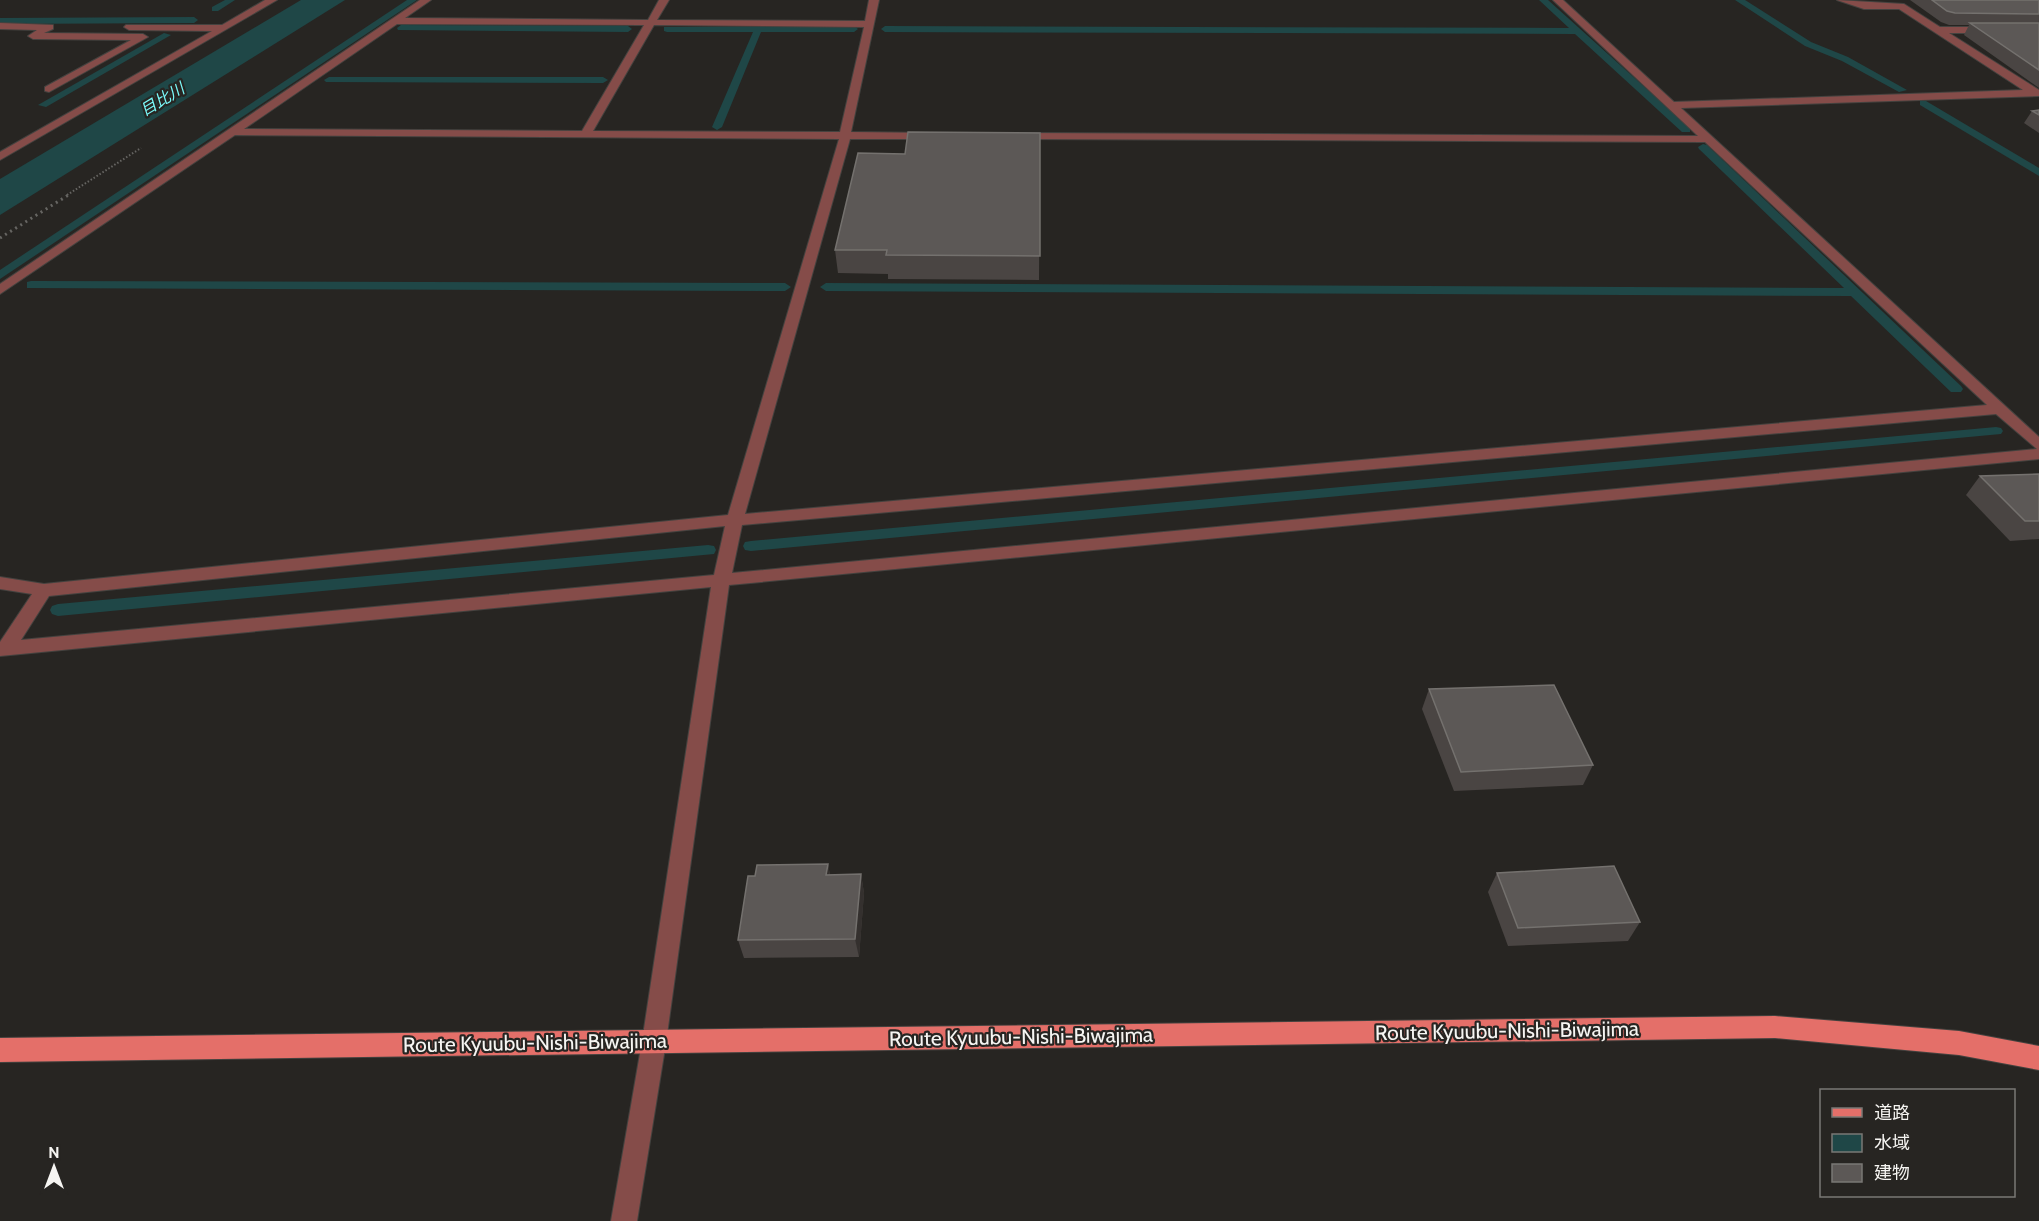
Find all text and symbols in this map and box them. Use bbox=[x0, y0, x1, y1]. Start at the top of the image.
water label: 目比川 bbox=[137, 78, 189, 120]
street label: Route Kyuubu-Nishi-Biwajima bbox=[1375, 1016, 1639, 1046]
street label: Route Kyuubu-Nishi-Biwajima bbox=[889, 1022, 1153, 1052]
street label: Route Kyuubu-Nishi-Biwajima bbox=[403, 1028, 667, 1058]
legend bbox=[1820, 1089, 2015, 1197]
text: 道路 bbox=[1874, 1102, 1910, 1124]
text: 水域 bbox=[1874, 1132, 1910, 1154]
north arrow bbox=[24, 1137, 84, 1197]
text: N bbox=[48, 1143, 60, 1162]
text: 建物 bbox=[1874, 1162, 1910, 1184]

